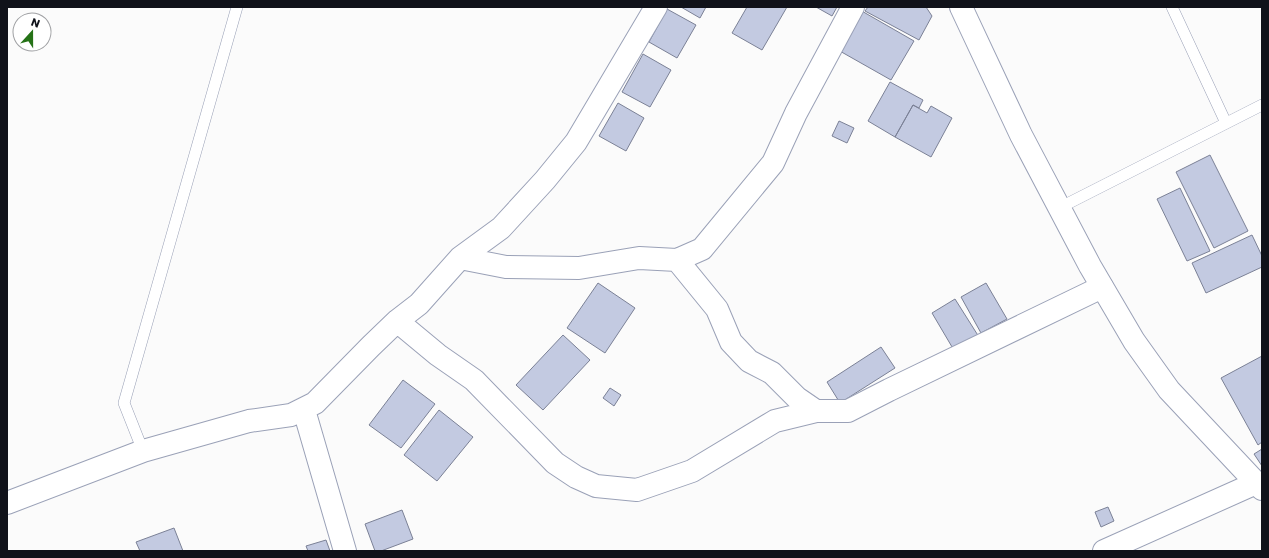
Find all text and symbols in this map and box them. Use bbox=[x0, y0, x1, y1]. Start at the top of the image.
north arrow bbox=[12, 12, 52, 52]
text: N bbox=[29, 14, 42, 32]

